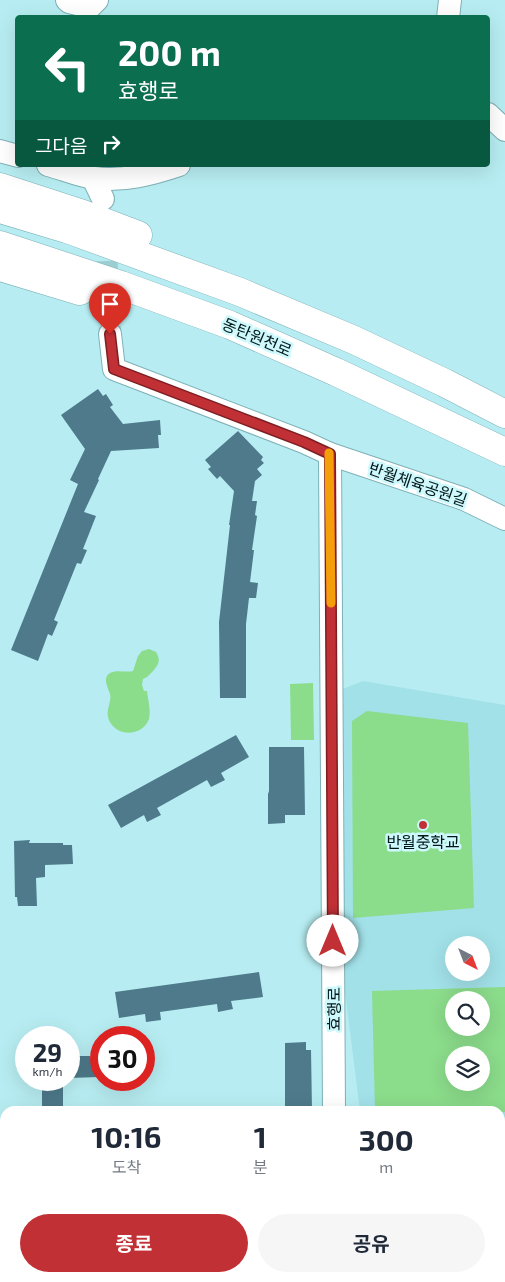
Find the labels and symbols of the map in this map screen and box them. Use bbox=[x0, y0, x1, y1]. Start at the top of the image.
pin bbox=[89, 283, 131, 334]
street label: 동탄원천로 bbox=[220, 313, 295, 360]
street label: 반월체육공원길 bbox=[366, 458, 470, 509]
marker: 반월중학교 bbox=[417, 819, 429, 831]
place label: 반월중학교 bbox=[386, 832, 460, 851]
position arrow bbox=[306, 914, 358, 966]
north arrow bbox=[445, 936, 490, 981]
street label: 효행로 bbox=[324, 987, 343, 1031]
speed limit sign: 30 bbox=[90, 1026, 155, 1091]

